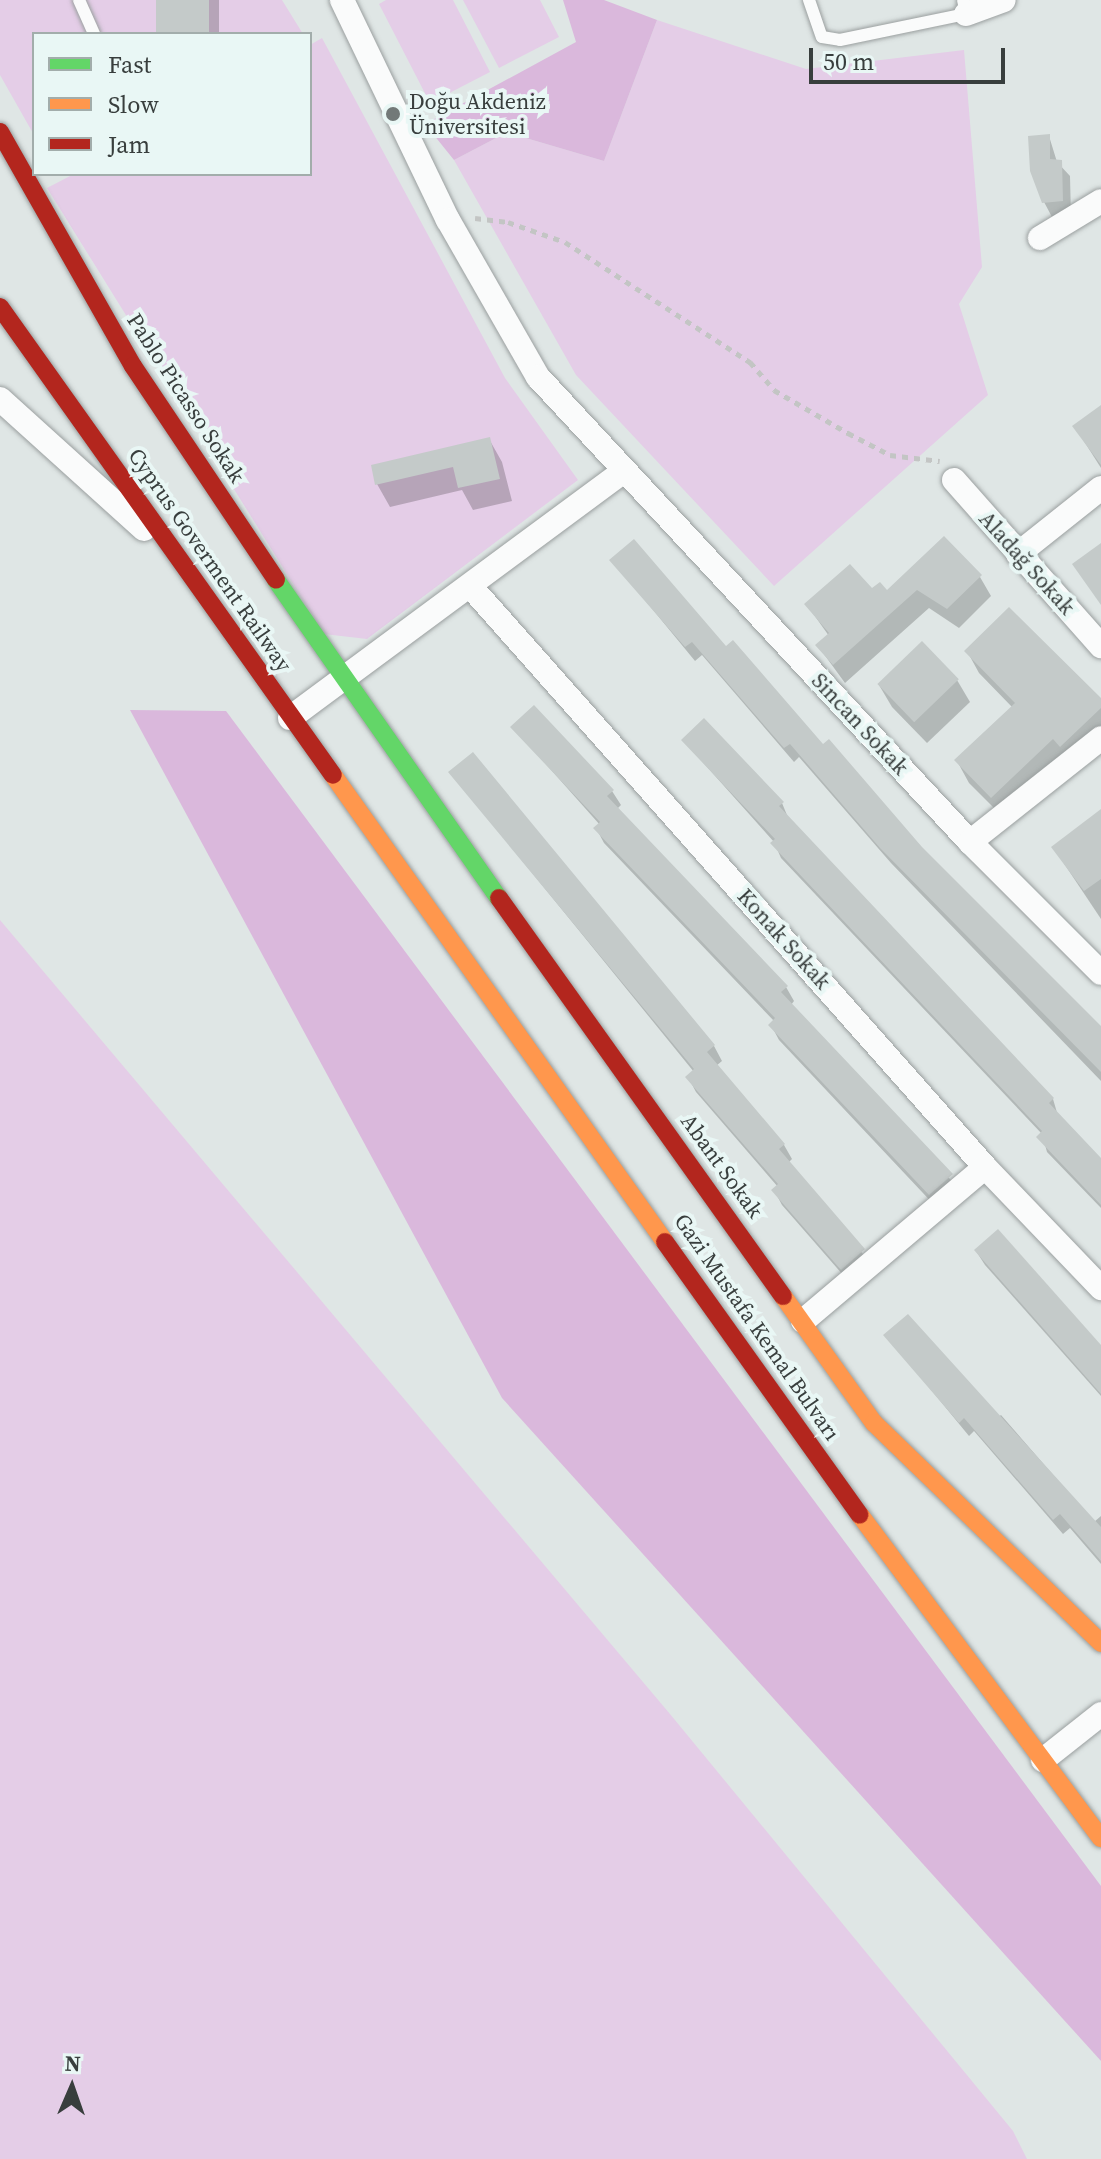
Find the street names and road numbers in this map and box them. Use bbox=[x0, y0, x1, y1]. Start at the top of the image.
street label: Pablo Picasso Sokak bbox=[121, 308, 251, 488]
street label: Cyprus Goverment Railway bbox=[123, 443, 297, 677]
street label: Aladağ Sokak bbox=[974, 506, 1080, 620]
street label: Sincan Sokak bbox=[806, 668, 914, 780]
street label: Konak Sokak bbox=[732, 883, 836, 995]
street label: Abant Sokak bbox=[675, 1109, 769, 1223]
street label: Gazi Mustafa Kemal Bulvarı bbox=[669, 1209, 845, 1445]

